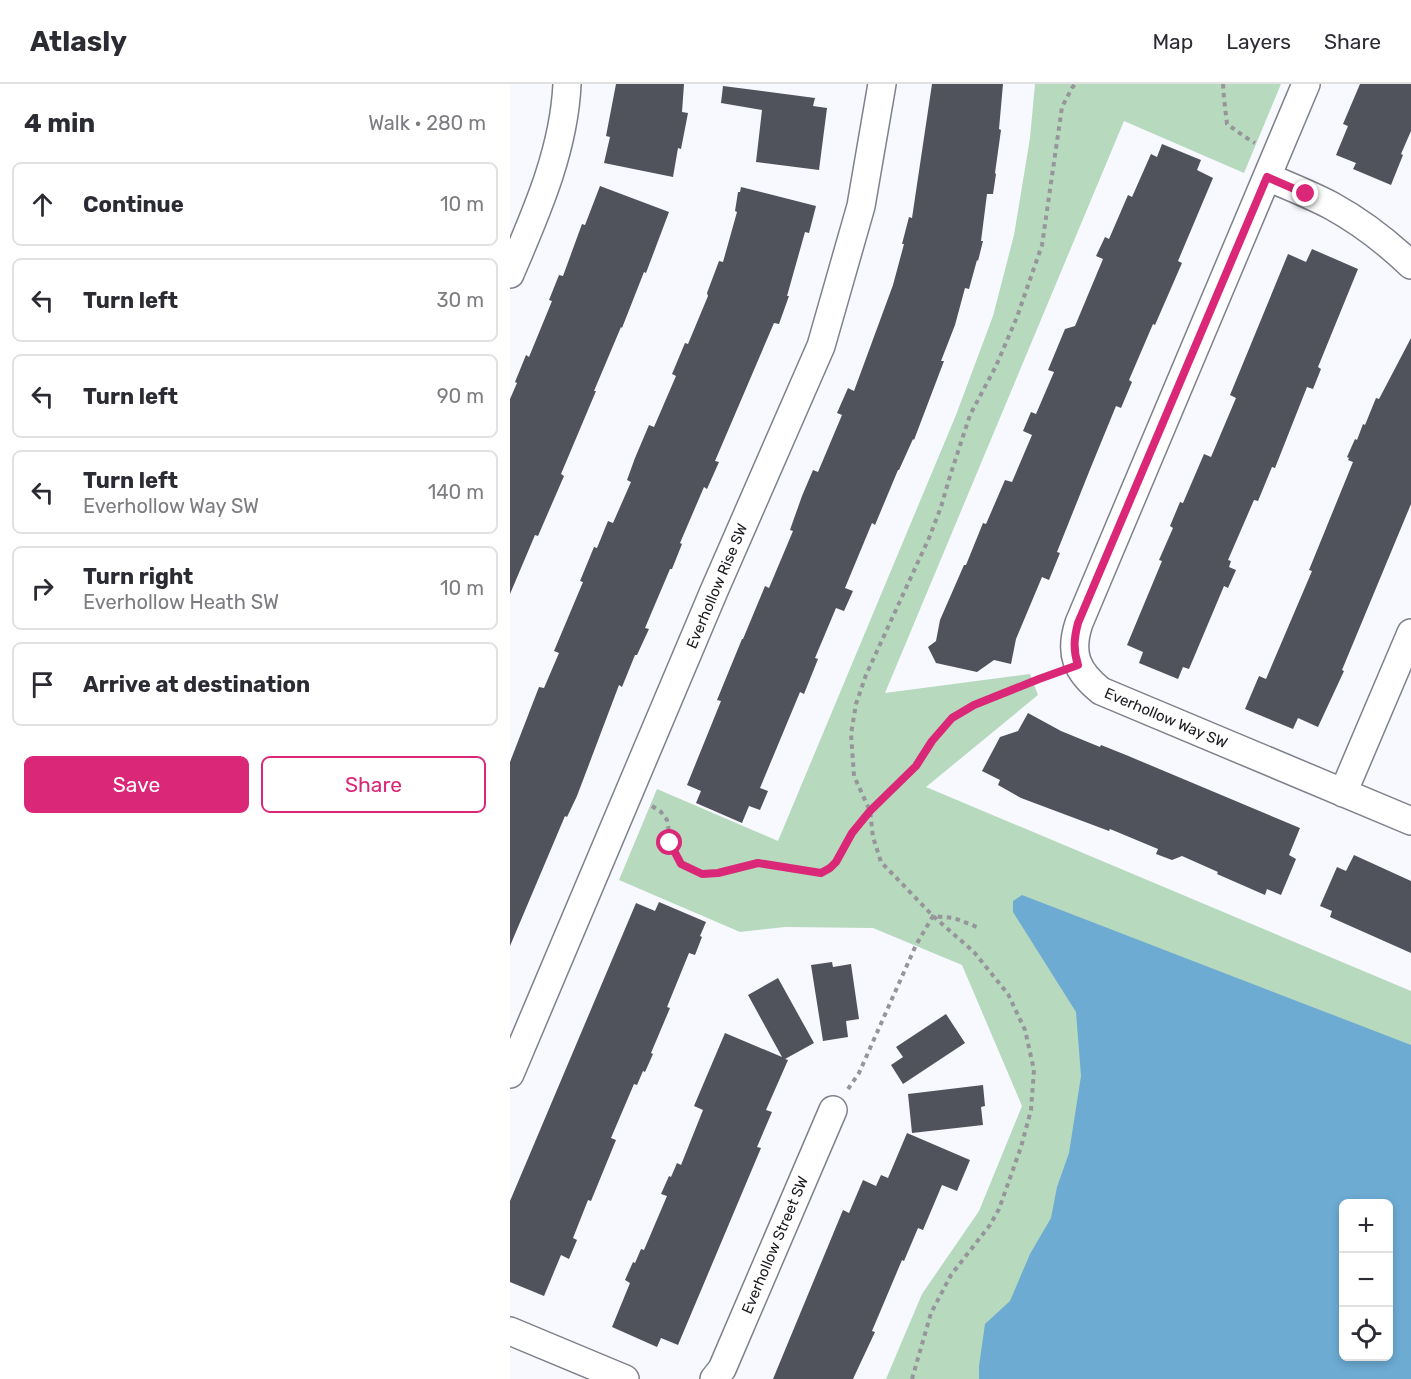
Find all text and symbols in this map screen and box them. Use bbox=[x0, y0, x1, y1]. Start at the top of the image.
text: Atlasly bbox=[30, 25, 127, 58]
text: Map bbox=[1152, 29, 1193, 54]
text: Layers bbox=[1226, 29, 1291, 54]
text: Share bbox=[1324, 29, 1381, 54]
text: 4 min bbox=[24, 108, 95, 139]
text: Walk · 280 m bbox=[368, 111, 486, 135]
route end bbox=[1292, 180, 1318, 206]
icon: ahead bbox=[26, 188, 59, 221]
text: Continue bbox=[83, 191, 184, 218]
text: 10 m bbox=[440, 192, 484, 216]
icon: left bbox=[26, 284, 59, 317]
text: Turn left bbox=[83, 287, 178, 314]
text: 30 m bbox=[437, 288, 484, 312]
icon: left bbox=[26, 380, 59, 413]
text: Turn left bbox=[83, 383, 178, 410]
text: 90 m bbox=[437, 384, 484, 408]
text: Turn left bbox=[83, 467, 178, 494]
icon: left bbox=[26, 476, 59, 509]
text: 140 m bbox=[428, 480, 484, 504]
text: Everhollow Way SW bbox=[83, 494, 259, 518]
street label: Everhollow Rise SW bbox=[683, 521, 751, 651]
text: Turn right bbox=[83, 563, 193, 590]
icon: right bbox=[26, 572, 59, 605]
text: 10 m bbox=[440, 576, 484, 600]
text: Everhollow Heath SW bbox=[83, 590, 279, 614]
icon: arrive bbox=[26, 668, 59, 701]
text: Arrive at destination bbox=[83, 671, 310, 698]
street label: Everhollow Way SW bbox=[1102, 684, 1230, 752]
button: Save bbox=[24, 756, 249, 813]
button: Share bbox=[261, 756, 486, 813]
route start bbox=[656, 829, 682, 855]
street label: Everhollow Street SW bbox=[738, 1173, 812, 1317]
map controls bbox=[1339, 1199, 1393, 1361]
button: + bbox=[1339, 1199, 1393, 1253]
button: − bbox=[1339, 1253, 1393, 1307]
button: locate bbox=[1339, 1307, 1393, 1361]

